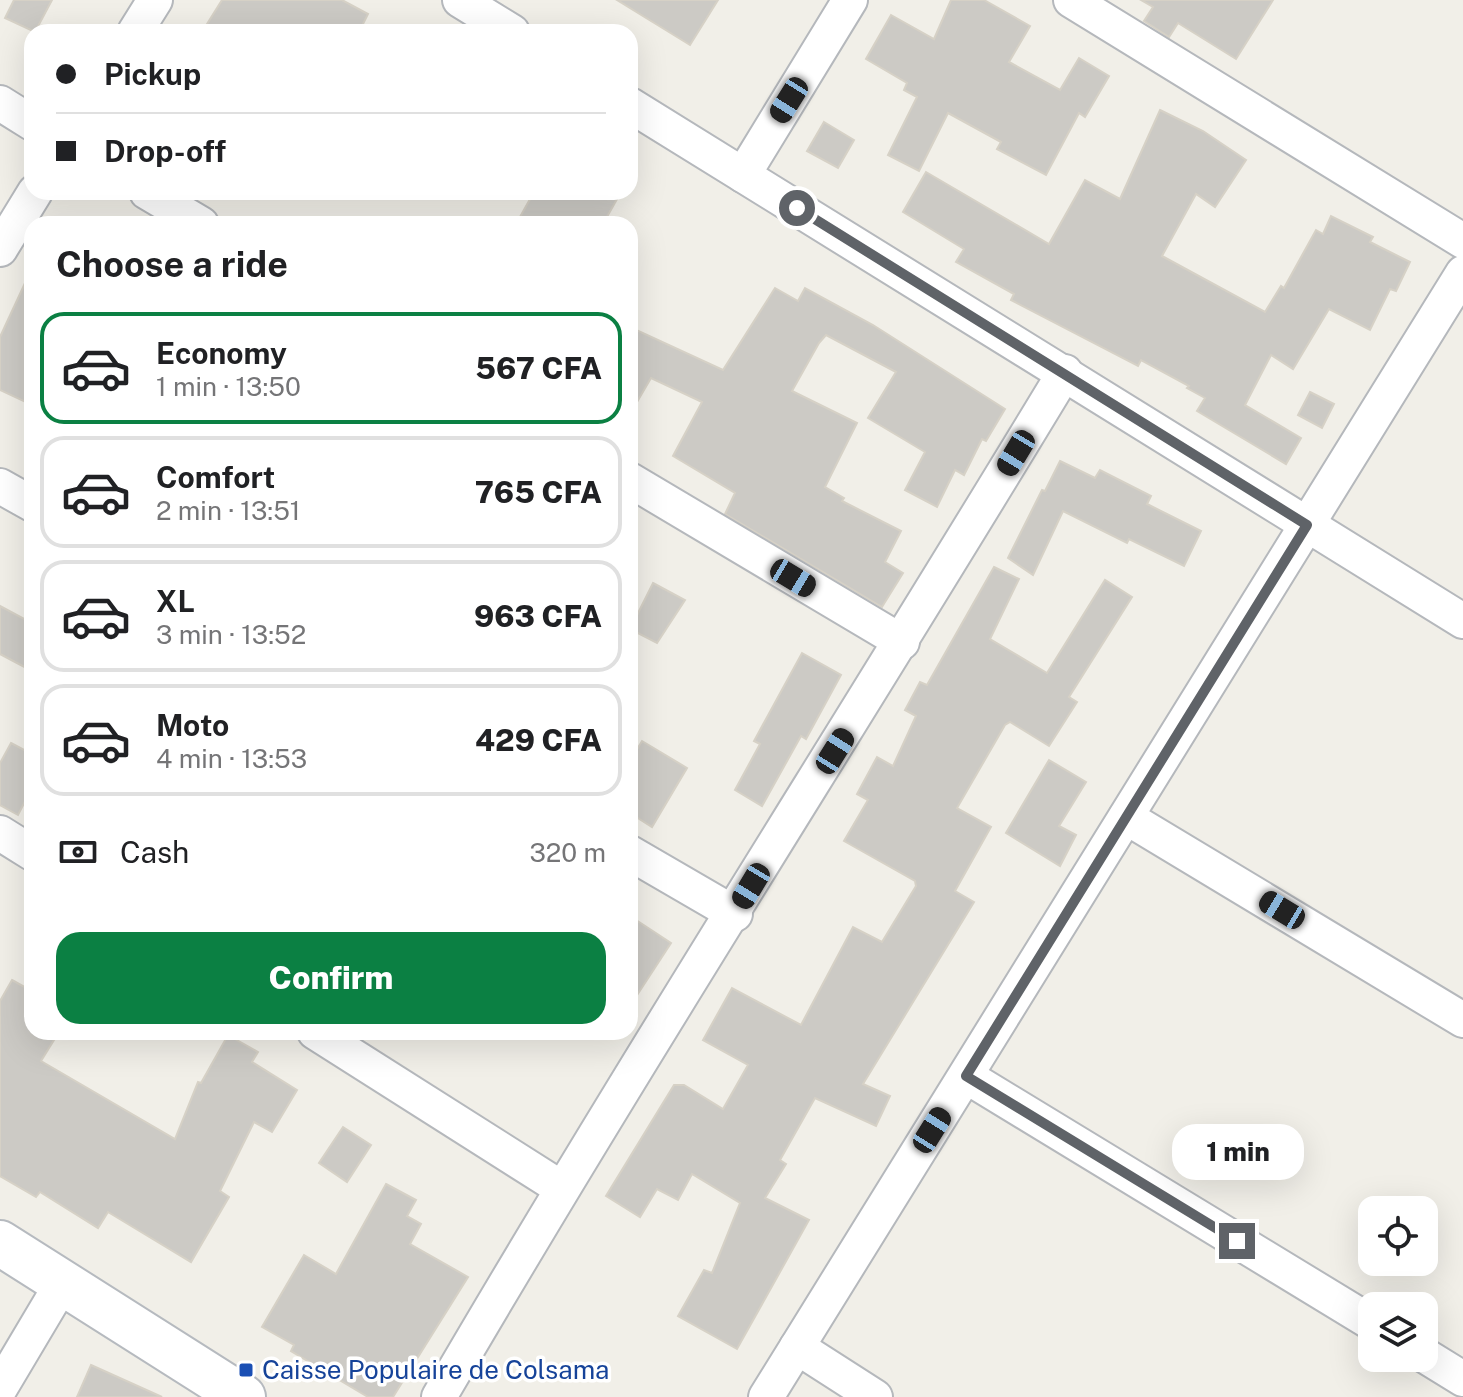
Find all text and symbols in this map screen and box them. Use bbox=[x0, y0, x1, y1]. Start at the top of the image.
text: Pickup bbox=[104, 56, 201, 92]
car bbox=[766, 73, 812, 127]
text: Drop-off bbox=[104, 133, 226, 169]
route start bbox=[779, 190, 815, 226]
text: Choose a ride bbox=[56, 243, 288, 285]
icon: car bbox=[60, 332, 132, 404]
text: Economy bbox=[156, 335, 287, 371]
text: 567 CFA bbox=[475, 350, 602, 386]
text: 1 min · 13:50 bbox=[156, 371, 301, 402]
car bbox=[993, 426, 1039, 480]
icon: car bbox=[60, 456, 132, 528]
text: Comfort bbox=[156, 459, 275, 495]
text: 765 CFA bbox=[475, 474, 602, 510]
text: 2 min · 13:51 bbox=[156, 495, 300, 526]
car bbox=[766, 555, 820, 601]
icon: car bbox=[60, 580, 132, 652]
text: XL bbox=[156, 583, 195, 619]
text: 963 CFA bbox=[474, 598, 602, 634]
text: 3 min · 13:52 bbox=[156, 619, 306, 650]
icon: car bbox=[60, 704, 132, 776]
text: Moto bbox=[156, 707, 229, 743]
text: 429 CFA bbox=[475, 722, 602, 758]
car bbox=[812, 724, 858, 778]
text: 4 min · 13:53 bbox=[156, 743, 307, 774]
icon: cash bbox=[56, 830, 100, 874]
text: Cash bbox=[120, 834, 189, 870]
text: 320 m bbox=[529, 837, 606, 868]
car bbox=[728, 859, 774, 913]
car bbox=[1255, 887, 1309, 933]
button: Confirm bbox=[56, 932, 606, 1024]
car bbox=[909, 1103, 955, 1157]
callout: 1 min bbox=[1171, 1125, 1303, 1181]
text: 1 min bbox=[1206, 1136, 1270, 1167]
map controls bbox=[1358, 1196, 1438, 1372]
button: locate bbox=[1358, 1196, 1438, 1276]
route end bbox=[1219, 1223, 1255, 1259]
button: layers bbox=[1358, 1292, 1438, 1372]
place label: Caisse Populaire de Colsama bbox=[262, 1354, 609, 1385]
marker: Caisse Populaire de Colsama bbox=[237, 1361, 255, 1379]

